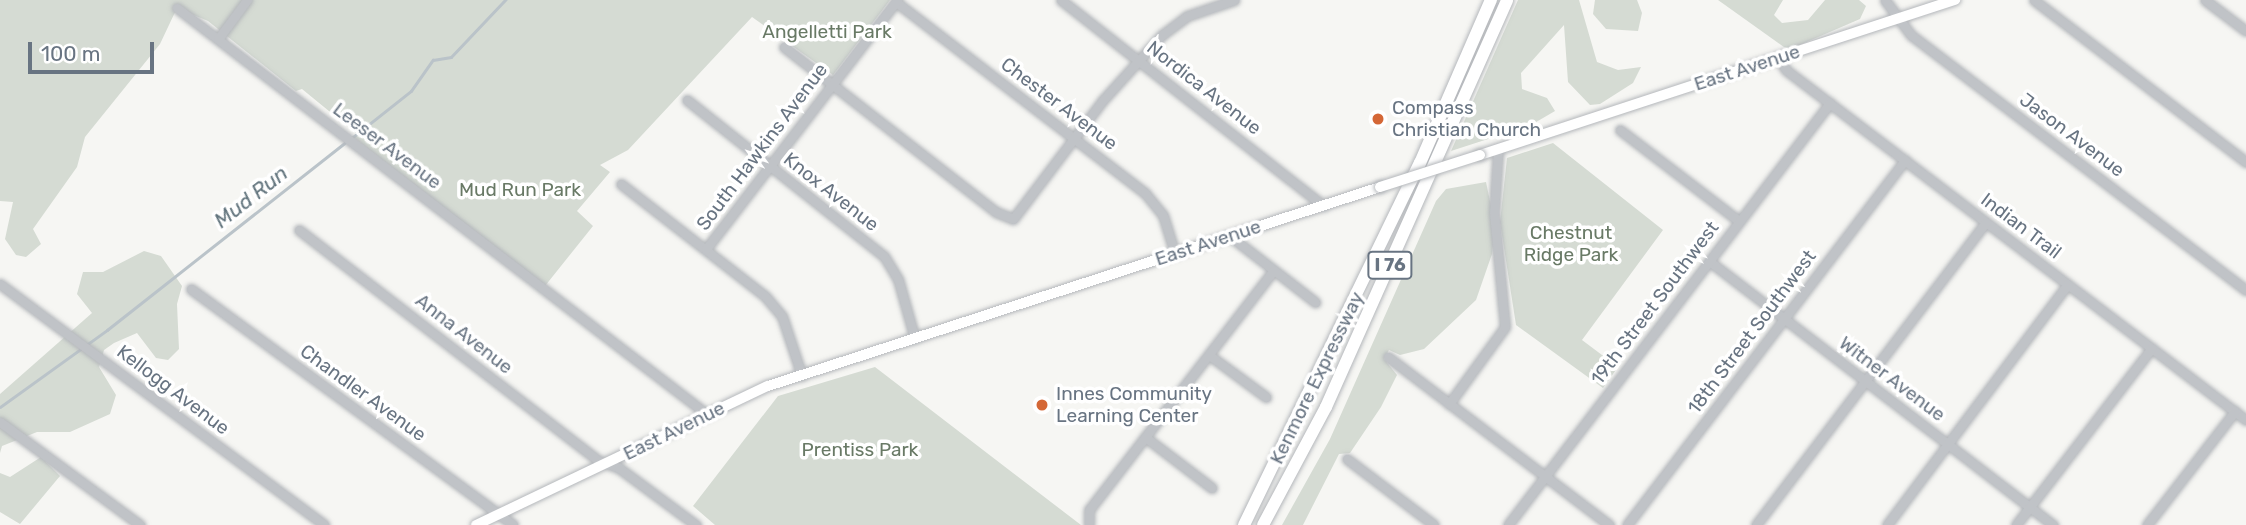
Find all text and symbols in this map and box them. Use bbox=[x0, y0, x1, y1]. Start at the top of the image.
park label: Angelletti Park bbox=[762, 21, 892, 43]
scale bar bbox=[32, 28, 158, 72]
street label: Nordica Avenue bbox=[1142, 36, 1266, 140]
street label: East Avenue bbox=[1691, 40, 1803, 96]
text: 100 m bbox=[41, 41, 100, 66]
street label: Chester Avenue bbox=[996, 52, 1122, 156]
street label: South Hawkins Avenue bbox=[692, 59, 832, 235]
street label: Jason Avenue bbox=[2015, 88, 2129, 182]
place label: Compass Christian Church bbox=[1392, 97, 1541, 141]
street label: Leeser Avenue bbox=[328, 98, 446, 194]
marker: Compass Christian Church bbox=[1370, 111, 1386, 127]
street label: Knox Avenue bbox=[779, 148, 883, 236]
water label: Mud Run bbox=[209, 161, 293, 233]
park label: Mud Run Park bbox=[459, 179, 581, 201]
street label: Indian Trail bbox=[1976, 188, 2066, 264]
street label: East Avenue bbox=[1152, 215, 1264, 271]
street label: 19th Street Southwest bbox=[1586, 217, 1724, 389]
park label: Chestnut Ridge Park bbox=[1524, 222, 1618, 266]
street label: 18th Street Southwest bbox=[1683, 246, 1821, 418]
road number: I 76 bbox=[1367, 250, 1413, 279]
street label: Kenmore Expressway bbox=[1265, 288, 1369, 468]
street label: Anna Avenue bbox=[411, 289, 517, 379]
street label: Witner Avenue bbox=[1834, 331, 1950, 427]
street label: Chandler Avenue bbox=[295, 339, 431, 447]
street label: Kellogg Avenue bbox=[112, 340, 234, 440]
place label: Innes Community Learning Center bbox=[1056, 383, 1212, 427]
street label: East Avenue bbox=[619, 397, 729, 465]
marker: Innes Community Learning Center bbox=[1034, 397, 1050, 413]
park label: Prentiss Park bbox=[802, 439, 918, 461]

